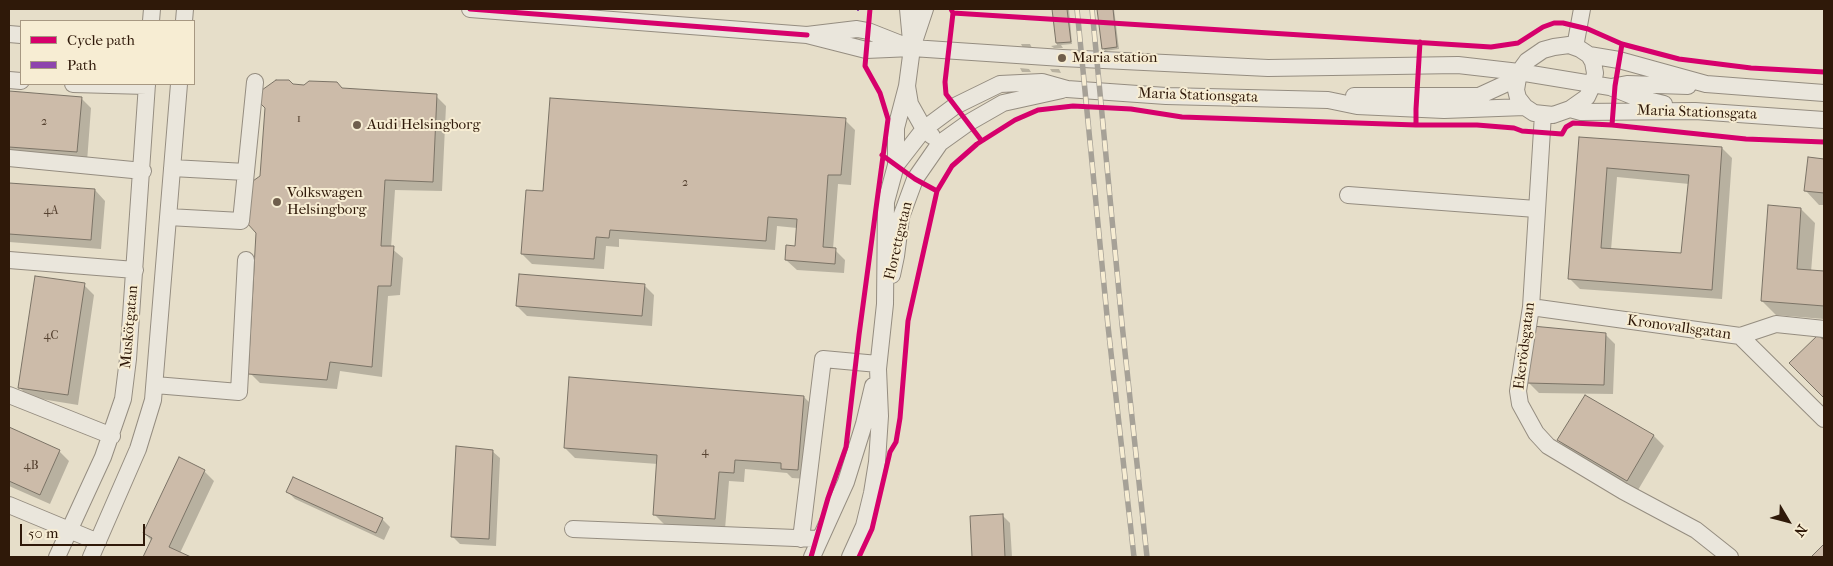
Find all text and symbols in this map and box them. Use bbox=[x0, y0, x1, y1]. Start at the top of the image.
legend bbox=[20, 20, 195, 85]
text: Cycle path bbox=[67, 31, 135, 49]
place label: Maria station bbox=[1072, 49, 1157, 67]
marker: Maria station bbox=[1056, 52, 1068, 64]
text: Path bbox=[67, 56, 97, 74]
street label: Maria Stationsgata bbox=[1138, 85, 1258, 107]
street label: Maria Stationsgata bbox=[1637, 102, 1757, 124]
house number: 1 bbox=[297, 112, 301, 126]
house number: 2 bbox=[41, 115, 47, 129]
place label: Audi Helsingborg bbox=[367, 116, 480, 134]
marker: Audi Helsingborg bbox=[351, 119, 363, 131]
house number: 2 bbox=[682, 176, 688, 190]
place label: Volkswagen Helsingborg bbox=[287, 184, 367, 219]
marker: Volkswagen Helsingborg bbox=[271, 196, 283, 208]
street label: Florettgatan bbox=[881, 200, 917, 282]
house number: 4A bbox=[44, 204, 58, 218]
street label: Muskötgatan bbox=[117, 284, 143, 370]
street label: Ekerödsgatan bbox=[1511, 301, 1539, 391]
street label: Kronovallsgatan bbox=[1626, 312, 1732, 344]
house number: 4C bbox=[43, 329, 59, 343]
house number: 4 bbox=[701, 445, 709, 459]
house number: 4B bbox=[24, 459, 38, 473]
north arrow bbox=[1763, 496, 1813, 546]
scale bar bbox=[22, 514, 148, 546]
text: N bbox=[1790, 521, 1810, 540]
text: 50 m bbox=[28, 524, 58, 542]

